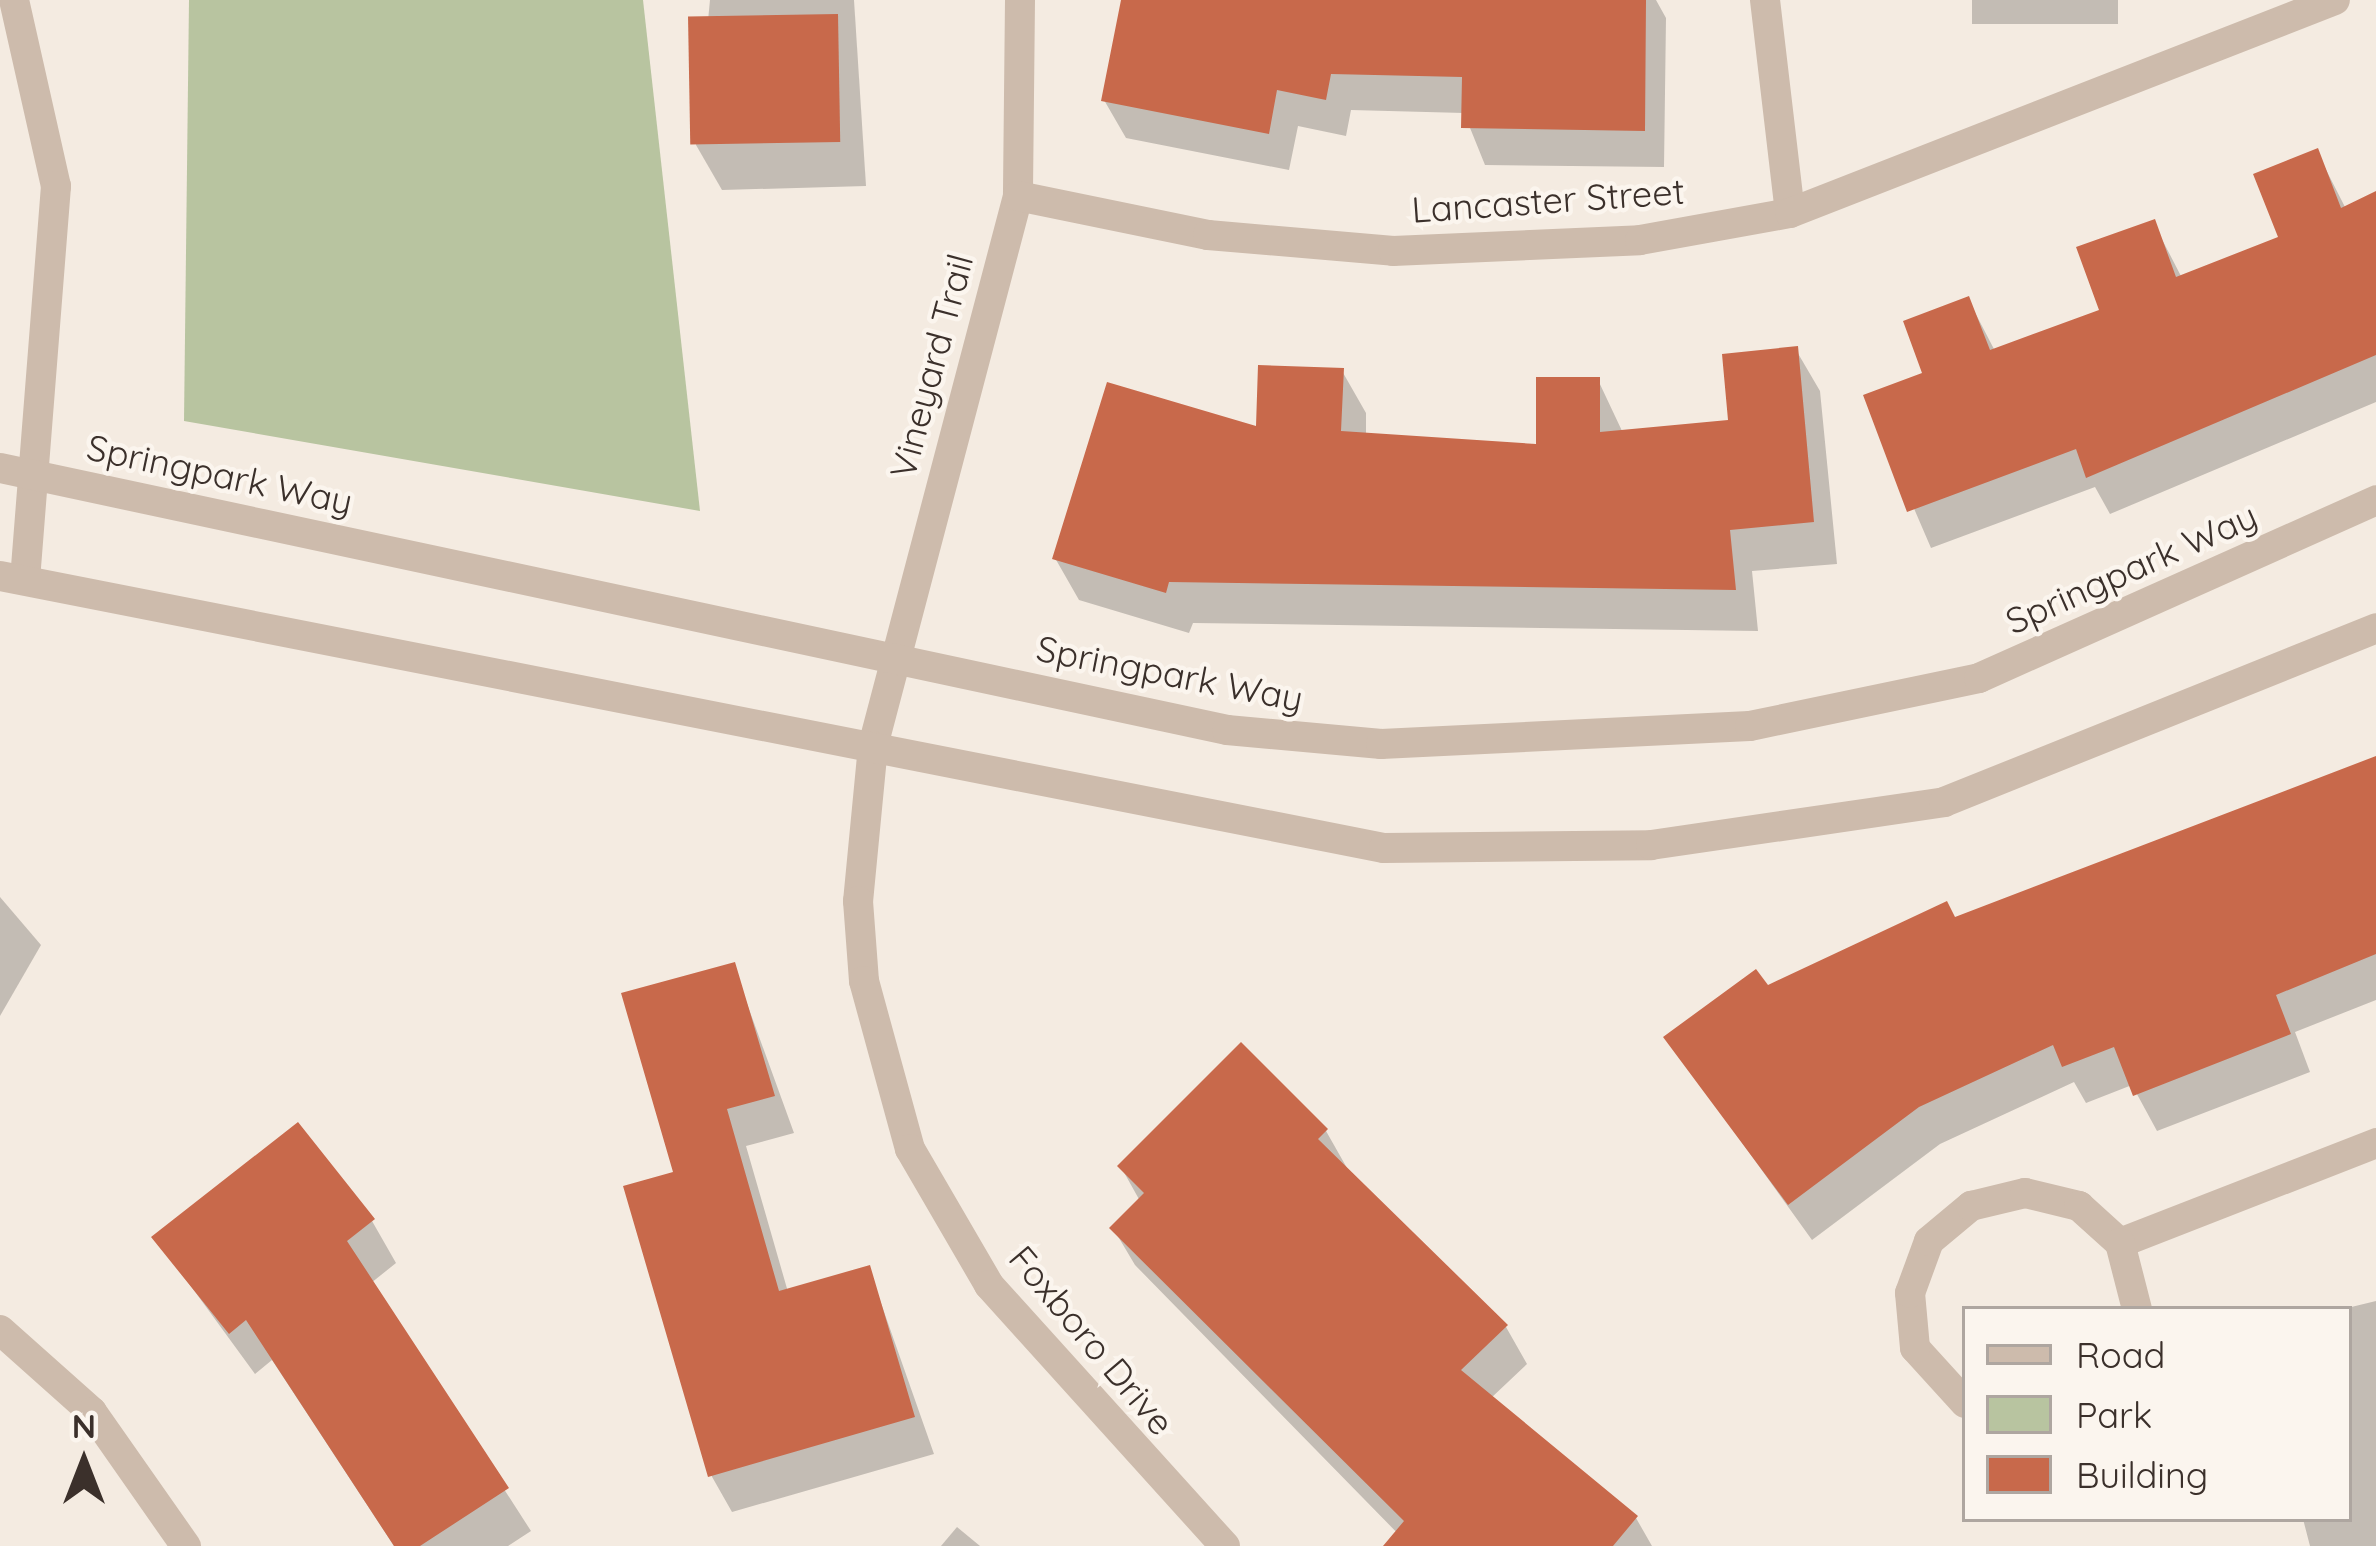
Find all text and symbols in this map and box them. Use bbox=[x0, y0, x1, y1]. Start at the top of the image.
street label: Lancaster Street bbox=[1410, 169, 1686, 231]
street label: Vineyard Trail bbox=[880, 249, 982, 483]
street label: Springpark Way bbox=[83, 425, 357, 523]
street label: Springpark Way bbox=[1999, 493, 2263, 643]
street label: Springpark Way bbox=[1033, 626, 1307, 720]
street label: Foxboro Drive bbox=[1000, 1237, 1184, 1443]
legend bbox=[1962, 1306, 2352, 1522]
text: Road bbox=[2076, 1332, 2165, 1377]
text: Park bbox=[2076, 1392, 2152, 1437]
north arrow bbox=[24, 1402, 144, 1522]
text: N bbox=[72, 1405, 96, 1446]
text: Building bbox=[2076, 1452, 2208, 1497]

